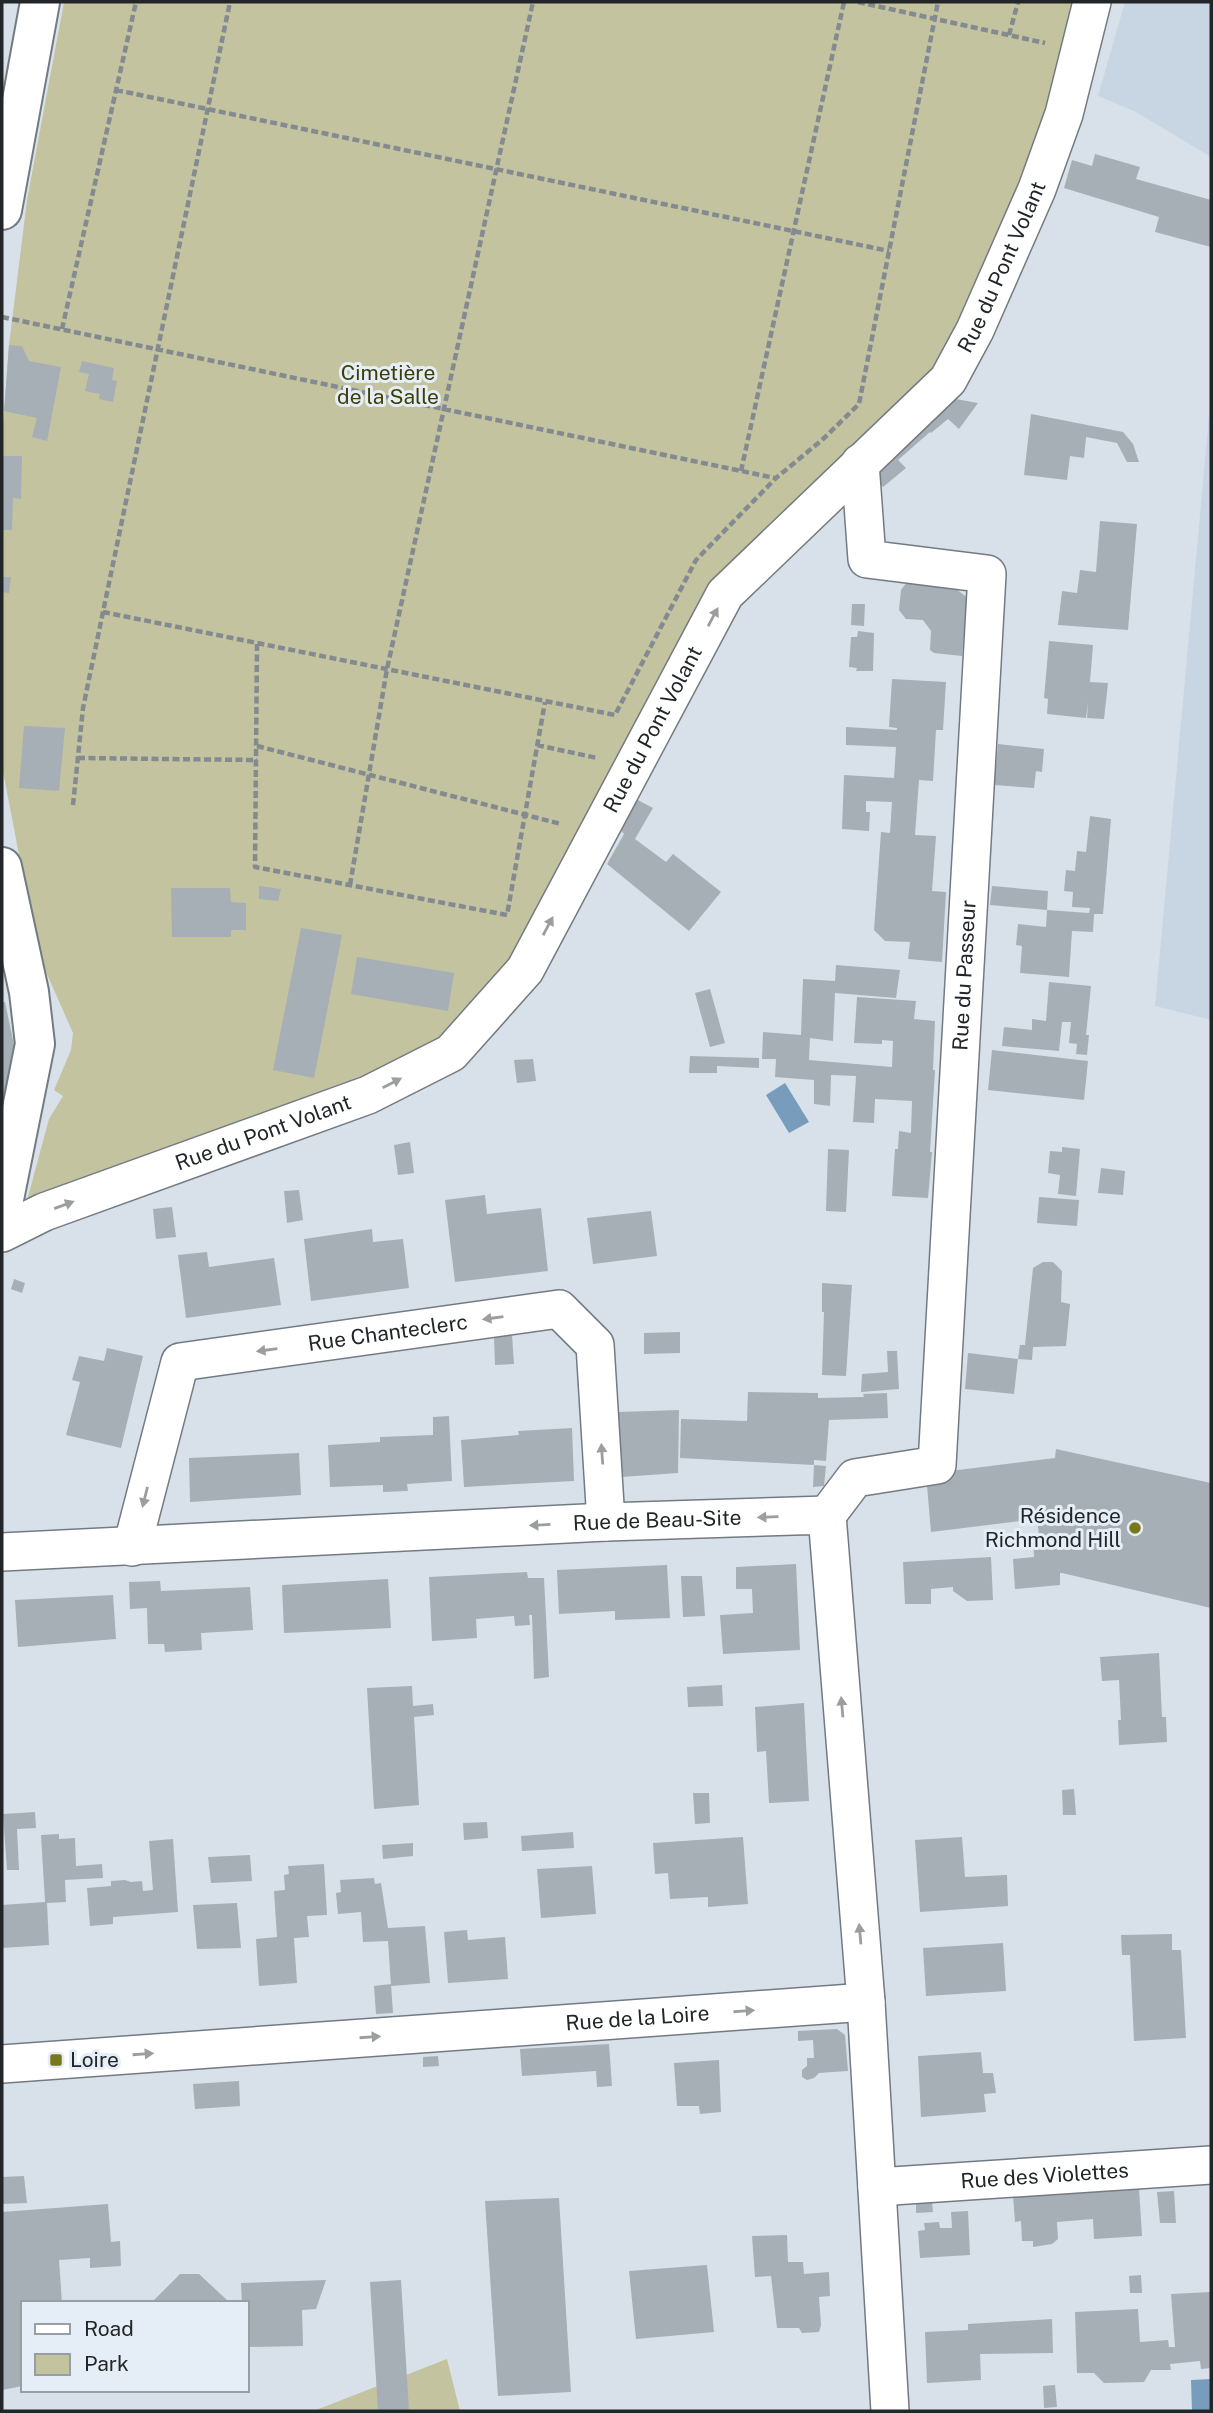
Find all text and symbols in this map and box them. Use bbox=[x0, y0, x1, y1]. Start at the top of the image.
street label: Rue du Pont Volant bbox=[952, 178, 1051, 357]
park label: Cimetière de la Salle bbox=[337, 360, 439, 409]
one-way arrow bbox=[707, 608, 719, 627]
street label: Rue du Pont Volant bbox=[598, 642, 707, 817]
street label: Rue du Passeur bbox=[947, 899, 981, 1051]
one-way arrow bbox=[542, 916, 554, 936]
one-way arrow bbox=[382, 1078, 402, 1089]
street label: Rue du Pont Volant bbox=[172, 1089, 354, 1176]
one-way arrow bbox=[53, 1199, 74, 1210]
street label: Rue Chanteclerc bbox=[306, 1309, 469, 1356]
one-way arrow bbox=[482, 1313, 504, 1324]
one-way arrow bbox=[256, 1345, 278, 1356]
one-way arrow bbox=[596, 1442, 607, 1464]
one-way arrow bbox=[139, 1486, 150, 1508]
place label: Résidence Richmond Hill bbox=[985, 1503, 1121, 1552]
street label: Rue de Beau-Site bbox=[572, 1505, 742, 1536]
one-way arrow bbox=[756, 1511, 778, 1522]
one-way arrow bbox=[529, 1520, 551, 1531]
marker: Résidence Richmond Hill bbox=[1127, 1520, 1143, 1536]
one-way arrow bbox=[836, 1696, 847, 1718]
one-way arrow bbox=[854, 1923, 865, 1945]
street label: Rue de la Loire bbox=[565, 2000, 710, 2036]
one-way arrow bbox=[733, 2005, 755, 2016]
one-way arrow bbox=[359, 2031, 381, 2042]
place label: Loire bbox=[70, 2047, 119, 2072]
one-way arrow bbox=[132, 2048, 154, 2059]
marker: Loire bbox=[48, 2052, 64, 2068]
street label: Rue des Violettes bbox=[960, 2157, 1129, 2193]
legend bbox=[21, 2301, 248, 2392]
text: Road bbox=[84, 2316, 134, 2341]
text: Park bbox=[84, 2351, 129, 2376]

